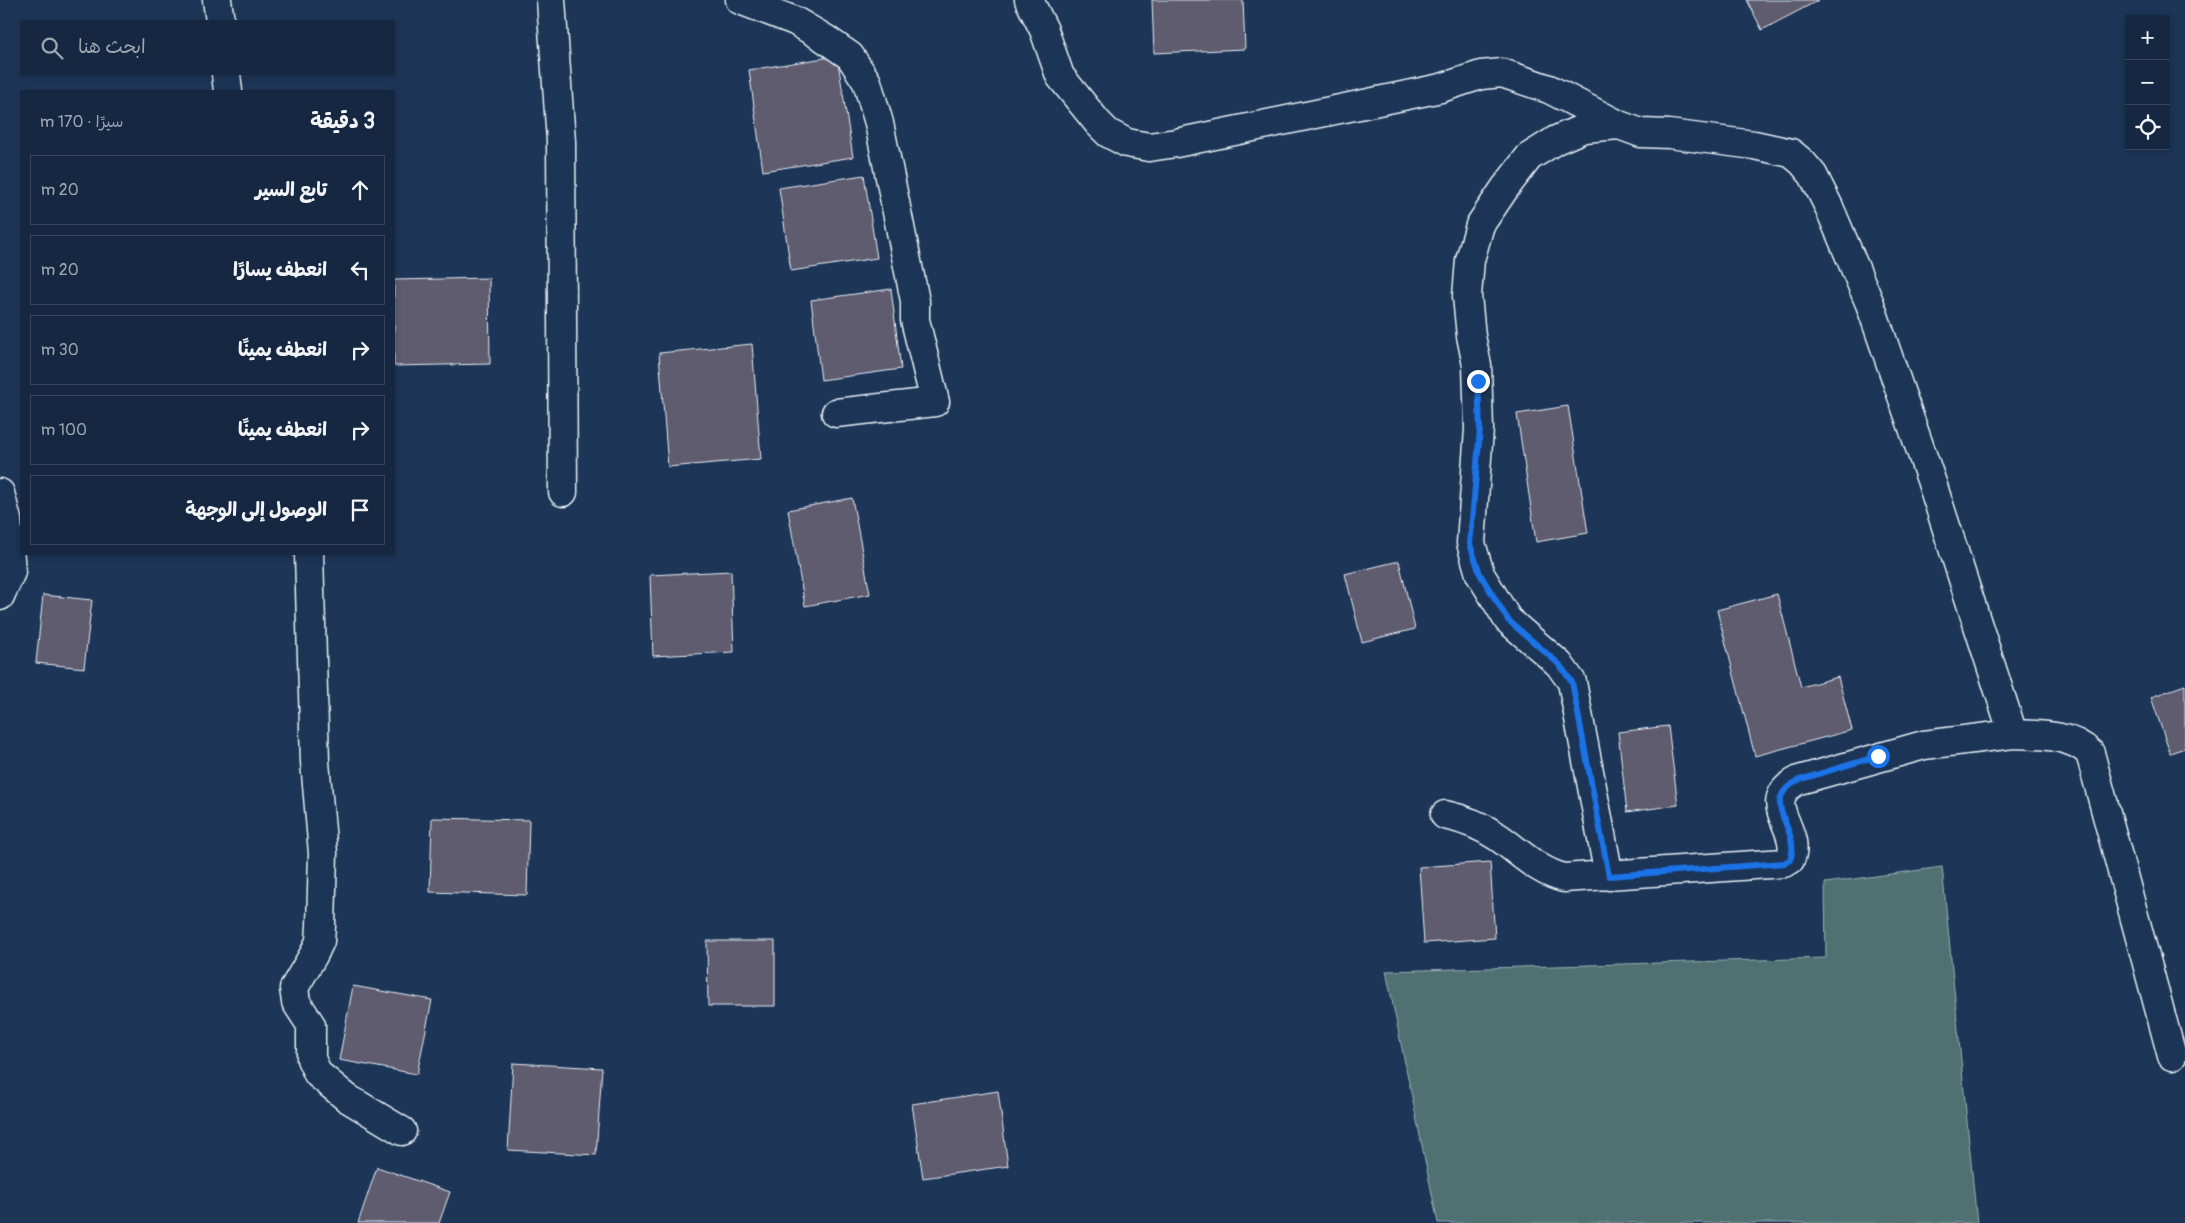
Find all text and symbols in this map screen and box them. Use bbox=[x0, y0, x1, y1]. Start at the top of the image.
map controls bbox=[2125, 15, 2170, 150]
button: + bbox=[2125, 15, 2170, 60]
search box bbox=[20, 20, 395, 75]
icon: search bbox=[38, 34, 66, 62]
text: ابحث هنا bbox=[78, 35, 146, 59]
button: − bbox=[2125, 60, 2170, 105]
button: locate bbox=[2125, 105, 2170, 150]
text: 3 دقيقة bbox=[310, 108, 375, 135]
text: سيرًا · 170 m bbox=[40, 112, 123, 132]
icon: ahead bbox=[346, 176, 374, 204]
text: تابع السير bbox=[255, 178, 327, 202]
text: 20 m bbox=[41, 180, 79, 200]
icon: left bbox=[346, 256, 374, 284]
text: انعطف يسارًا bbox=[233, 258, 327, 282]
text: 20 m bbox=[41, 260, 79, 280]
icon: right bbox=[346, 336, 374, 364]
text: انعطف يمينًا bbox=[238, 338, 327, 362]
text: 30 m bbox=[41, 340, 79, 360]
route end bbox=[1467, 370, 1490, 393]
icon: right bbox=[346, 416, 374, 444]
text: انعطف يمينًا bbox=[238, 418, 327, 442]
text: 100 m bbox=[41, 420, 87, 440]
icon: arrive bbox=[346, 496, 374, 524]
text: الوصول إلى الوجهة bbox=[185, 498, 327, 522]
route start bbox=[1867, 745, 1890, 768]

